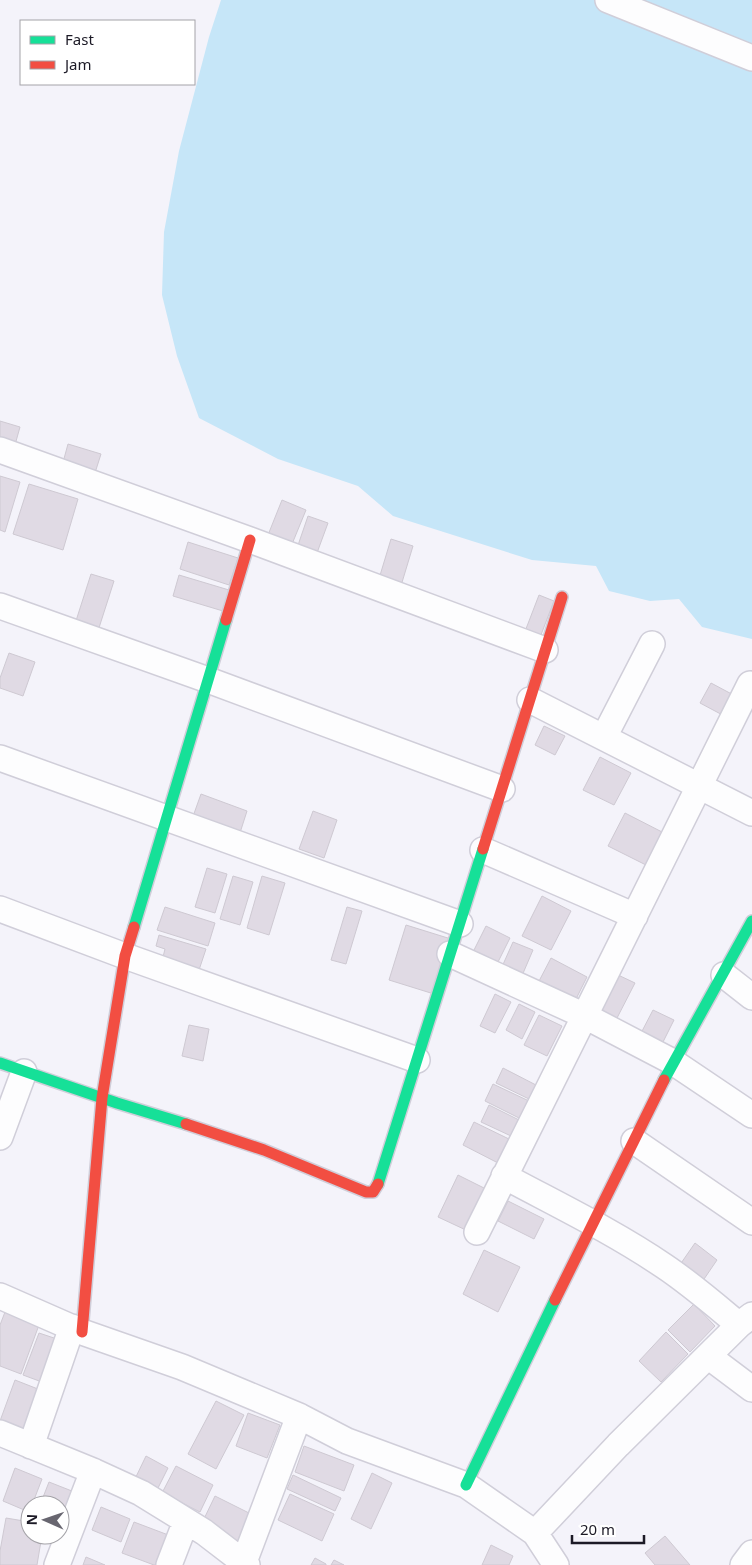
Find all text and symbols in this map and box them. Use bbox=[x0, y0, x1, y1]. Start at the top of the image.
legend bbox=[20, 20, 195, 85]
text: Fast bbox=[65, 29, 94, 49]
text: Jam bbox=[63, 54, 92, 74]
north arrow bbox=[20, 1495, 70, 1545]
scale bar bbox=[572, 1512, 644, 1544]
text: N bbox=[22, 1514, 41, 1526]
text: 20 m bbox=[580, 1519, 615, 1539]

